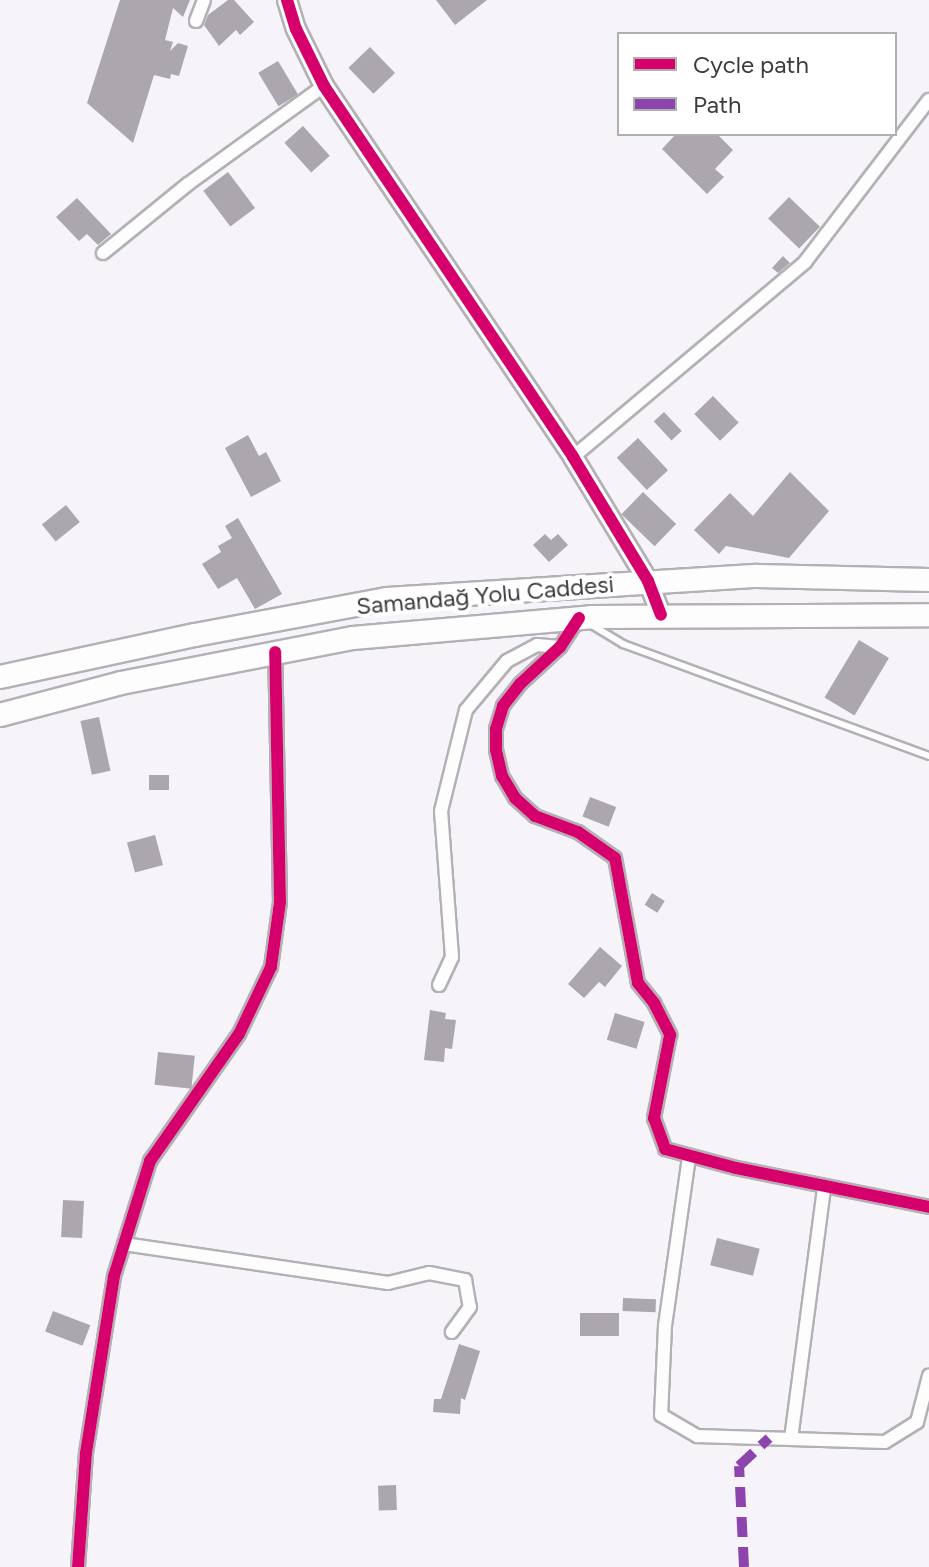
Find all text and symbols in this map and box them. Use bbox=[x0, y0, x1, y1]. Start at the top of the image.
legend bbox=[617, 32, 897, 136]
text: Cycle path bbox=[693, 50, 809, 79]
text: Path bbox=[693, 90, 741, 119]
street label: Samandağ Yolu Caddesi bbox=[355, 569, 615, 621]

